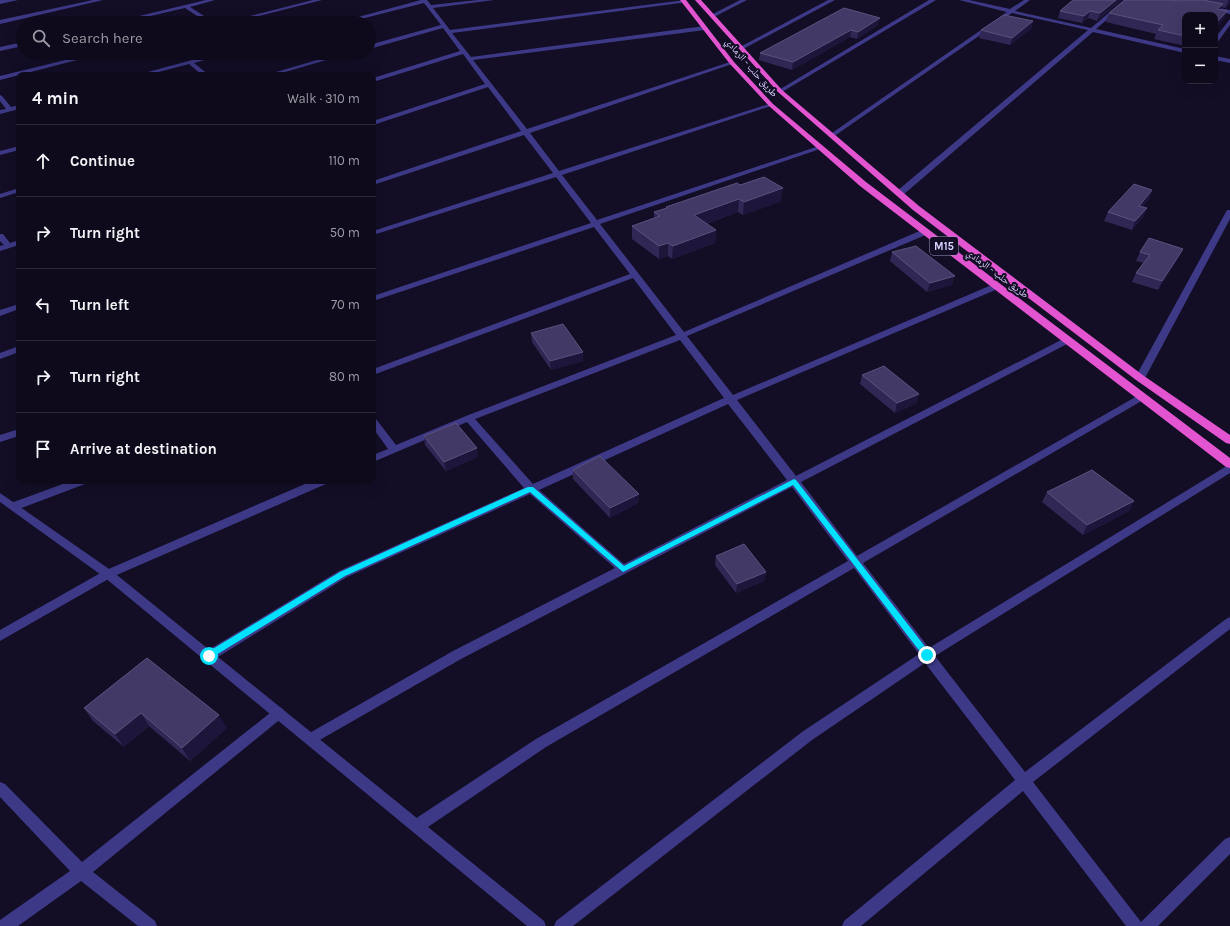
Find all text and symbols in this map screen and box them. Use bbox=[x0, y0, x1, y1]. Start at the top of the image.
map controls bbox=[1182, 12, 1218, 84]
button: + bbox=[1182, 12, 1218, 48]
search box bbox=[16, 16, 376, 60]
icon: search bbox=[30, 27, 52, 49]
text: Search here bbox=[62, 29, 143, 47]
street label: طريق حلب - الرمادي bbox=[721, 36, 780, 101]
button: − bbox=[1182, 48, 1218, 84]
text: 4 min bbox=[32, 88, 79, 108]
text: Walk · 310 m bbox=[287, 91, 360, 106]
icon: ahead bbox=[32, 150, 54, 172]
text: Continue bbox=[70, 152, 135, 170]
text: 110 m bbox=[328, 153, 360, 168]
icon: right bbox=[32, 222, 54, 244]
text: Turn right bbox=[70, 224, 140, 242]
text: 50 m bbox=[330, 225, 360, 240]
road number: M15 bbox=[930, 237, 958, 255]
street label: طريق حلب - الرمادي bbox=[963, 247, 1031, 302]
icon: left bbox=[32, 294, 54, 316]
text: Turn left bbox=[70, 296, 129, 314]
text: 70 m bbox=[331, 297, 360, 312]
icon: right bbox=[32, 366, 54, 388]
text: Turn right bbox=[70, 368, 140, 386]
text: 80 m bbox=[329, 369, 360, 384]
icon: arrive bbox=[32, 438, 54, 460]
text: Arrive at destination bbox=[70, 440, 217, 458]
route end bbox=[918, 646, 936, 664]
route start bbox=[200, 647, 218, 665]

